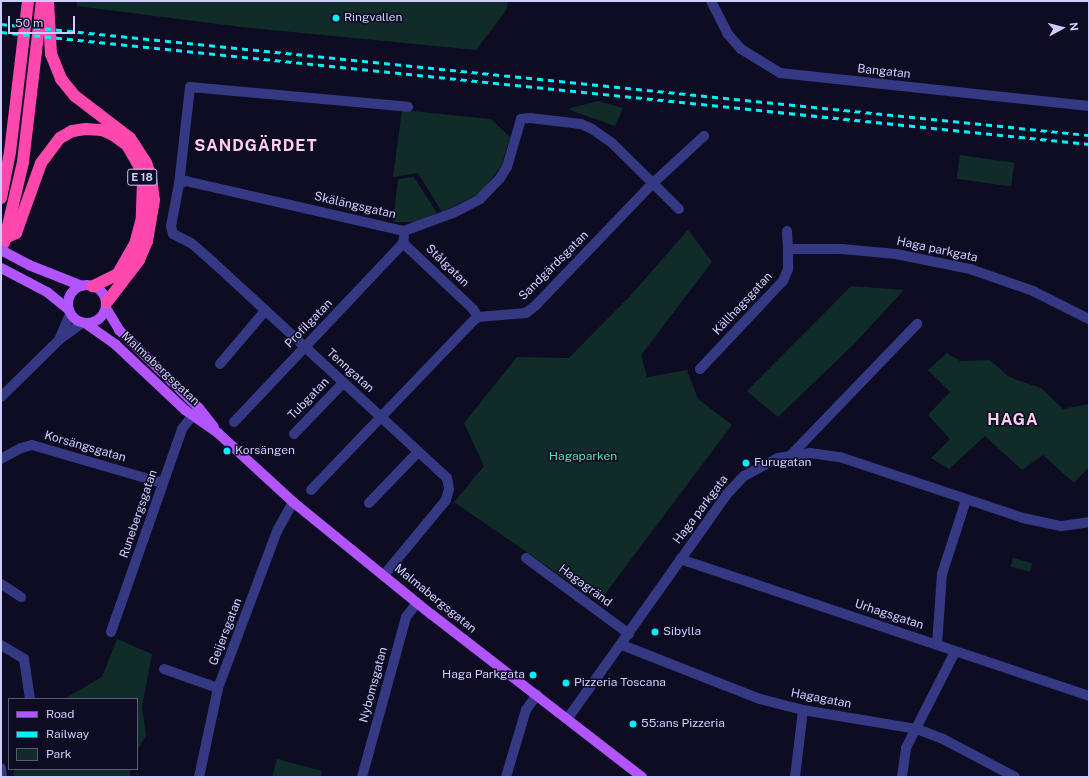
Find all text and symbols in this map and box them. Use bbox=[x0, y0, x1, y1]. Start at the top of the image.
scale bar bbox=[10, 8, 77, 34]
north arrow bbox=[1042, 8, 1082, 48]
place label: Ringvallen bbox=[344, 11, 403, 25]
marker: Ringvallen bbox=[331, 13, 341, 23]
text: 50 m bbox=[15, 16, 43, 30]
text: N bbox=[1067, 22, 1080, 32]
street label: Bangatan bbox=[857, 62, 911, 82]
district label: SANDGÄRDET bbox=[194, 136, 318, 156]
road number: E 18 bbox=[127, 168, 157, 186]
street label: Skälängsgatan bbox=[313, 190, 397, 222]
street label: Sandgärdsgatan bbox=[516, 228, 592, 304]
street label: Haga parkgata bbox=[895, 234, 979, 266]
street label: Stålgatan bbox=[422, 242, 472, 290]
street label: Källhagsgatan bbox=[710, 270, 776, 338]
street label: Profilgatan bbox=[282, 297, 336, 351]
street label: Malmabergsgatan bbox=[118, 329, 202, 409]
street label: Tenngatan bbox=[323, 346, 377, 396]
street label: Tubgatan bbox=[286, 375, 332, 423]
district label: HAGA bbox=[987, 410, 1039, 430]
street label: Korsängsgatan bbox=[43, 428, 127, 466]
place label: Korsängen bbox=[235, 444, 295, 458]
marker: Korsängen bbox=[222, 446, 232, 456]
park label: Hagaparken bbox=[549, 450, 617, 464]
place label: Furugatan bbox=[754, 456, 812, 470]
marker: Furugatan bbox=[741, 458, 751, 468]
street label: Runebergsgatan bbox=[117, 468, 161, 560]
street label: Haga parkgata bbox=[670, 473, 732, 547]
street label: Malmabergsgatan bbox=[391, 561, 479, 637]
street label: Hagagränd bbox=[556, 562, 614, 610]
street label: Geijersgatan bbox=[207, 596, 245, 668]
street label: Urhagsgatan bbox=[853, 597, 925, 633]
place label: Sibylla bbox=[663, 625, 701, 639]
marker: Sibylla bbox=[650, 627, 660, 637]
street label: Nybomsgatan bbox=[357, 646, 391, 724]
place label: Haga Parkgata bbox=[442, 668, 525, 682]
marker: Haga Parkgata bbox=[528, 670, 538, 680]
place label: Pizzeria Toscana bbox=[574, 676, 666, 690]
marker: Pizzeria Toscana bbox=[561, 678, 571, 688]
street label: Hagagatan bbox=[789, 686, 853, 712]
legend bbox=[8, 698, 138, 770]
text: Road bbox=[46, 707, 74, 721]
place label: 55:ans Pizzeria bbox=[641, 717, 725, 731]
marker: 55:ans Pizzeria bbox=[628, 719, 638, 729]
text: Railway bbox=[46, 727, 89, 741]
text: Park bbox=[46, 747, 72, 761]

